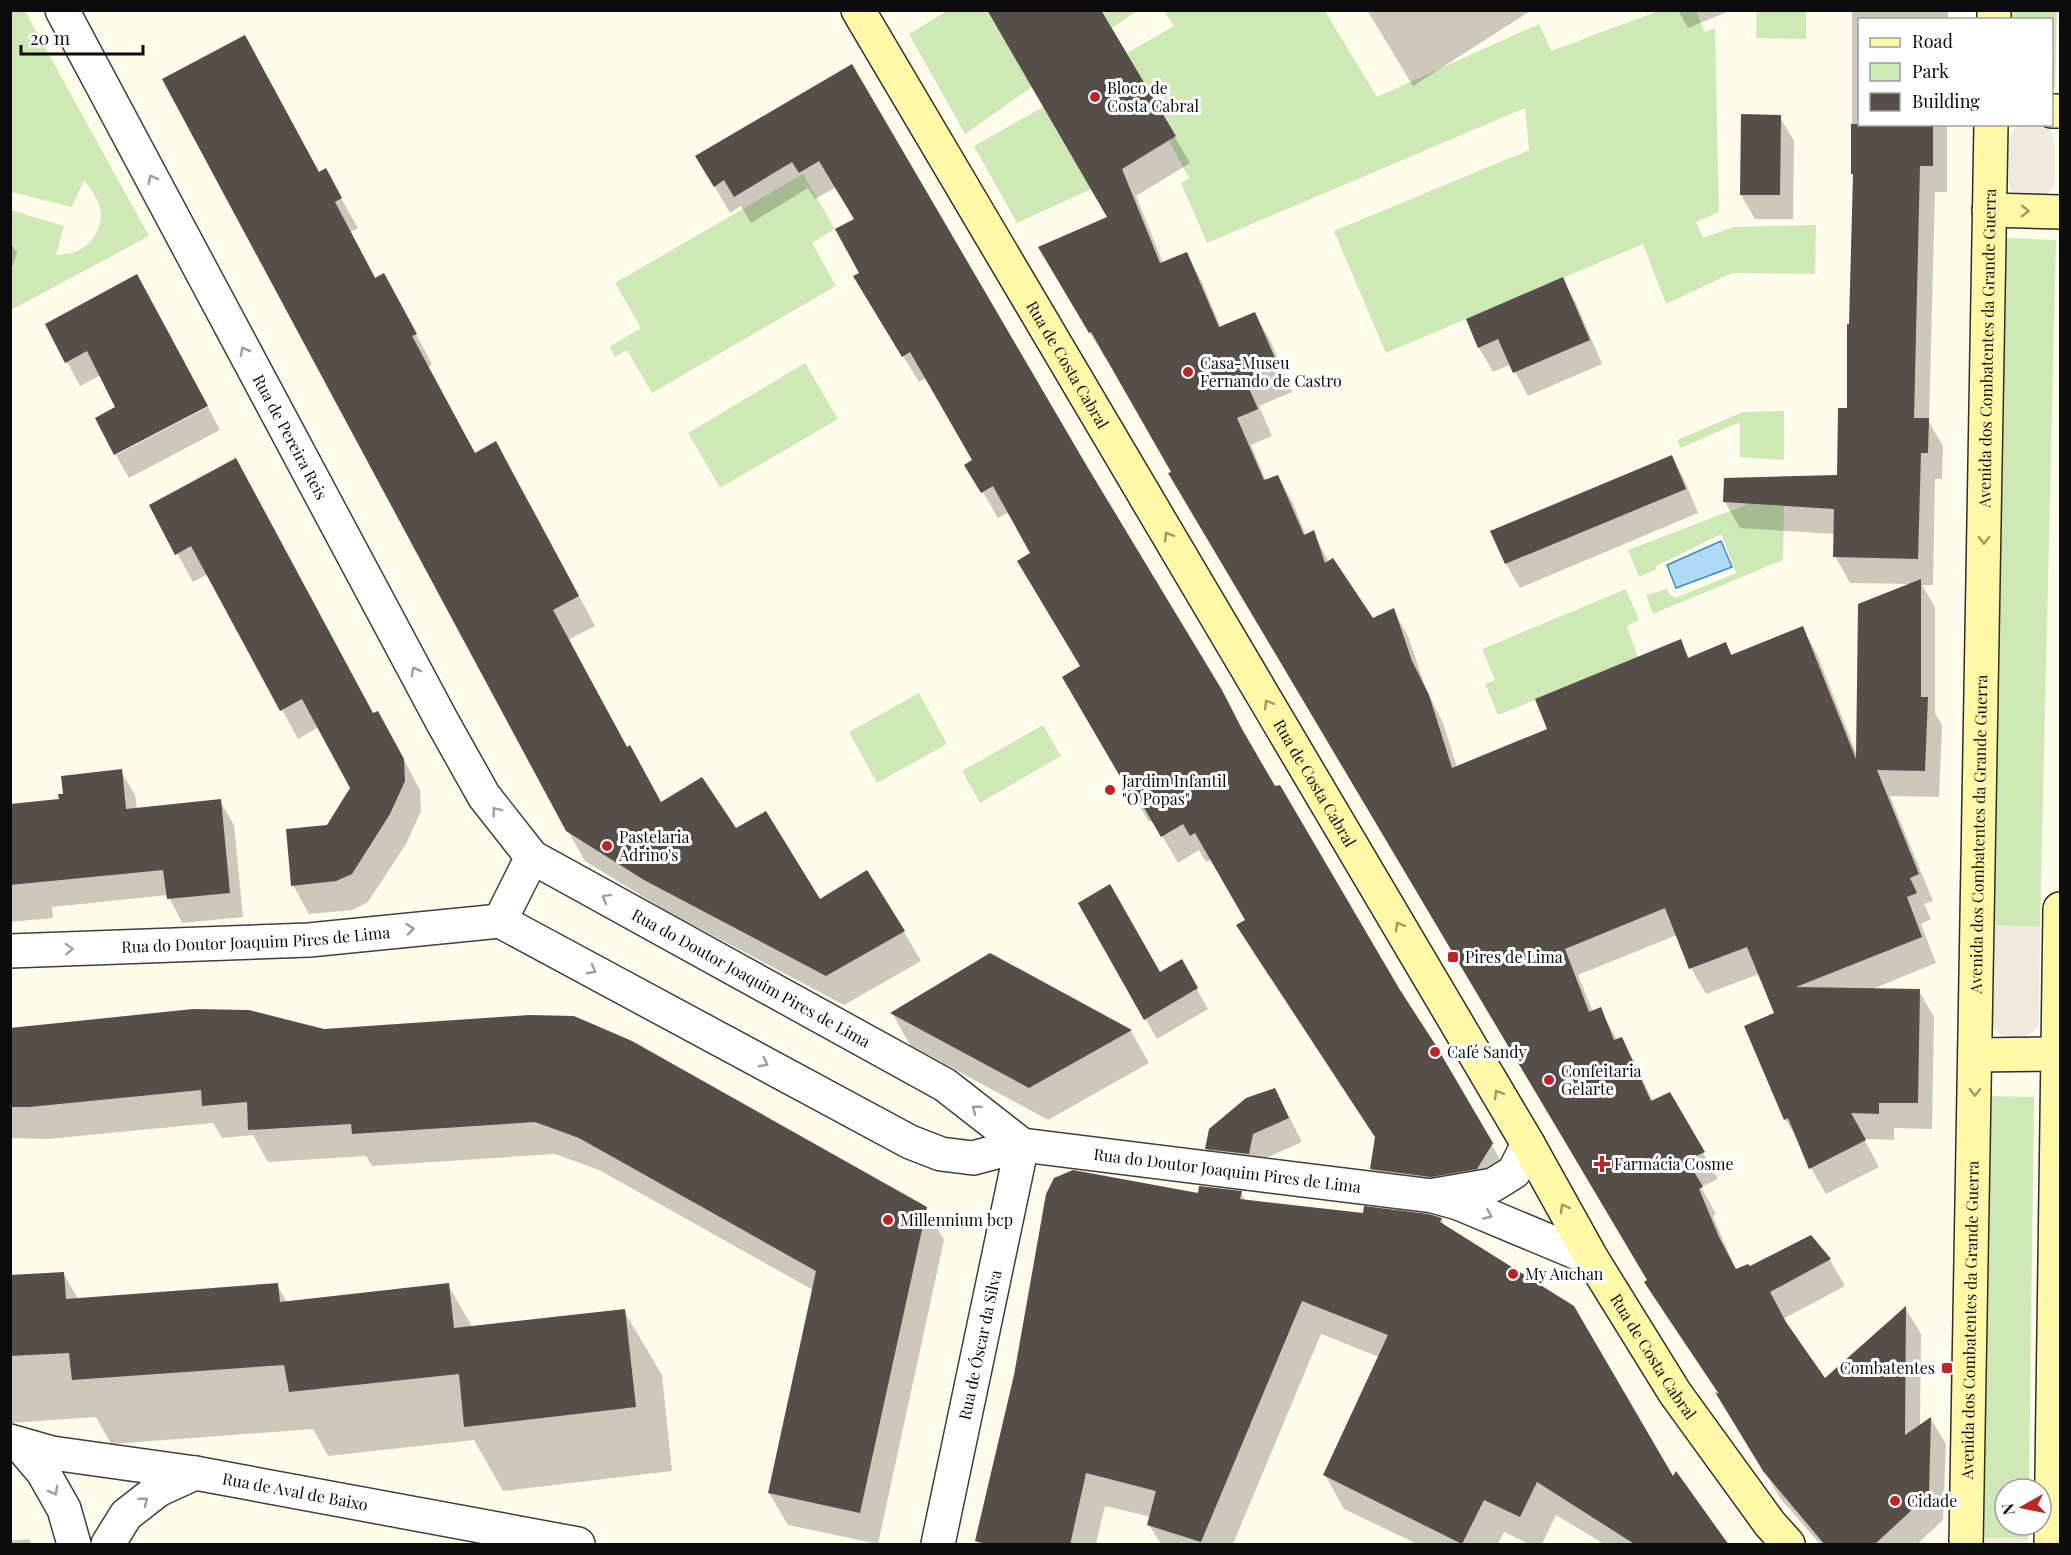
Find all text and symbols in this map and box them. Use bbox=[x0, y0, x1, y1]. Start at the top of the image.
scale bar bbox=[21, 18, 142, 56]
legend bbox=[1858, 18, 2053, 126]
text: 20 m bbox=[30, 26, 70, 50]
text: Road bbox=[1912, 29, 1953, 53]
text: Park bbox=[1912, 59, 1949, 83]
place label: Bloco de Costa Cabral bbox=[1107, 77, 1199, 116]
text: Building bbox=[1912, 89, 1980, 113]
marker: Bloco de Costa Cabral bbox=[1088, 90, 1102, 104]
one-way arrow bbox=[148, 175, 159, 185]
street label: Avenida dos Combatentes da Grande Guerra bbox=[1973, 189, 2000, 509]
one-way arrow bbox=[2020, 205, 2029, 217]
street label: Rua de Costa Cabral bbox=[1022, 297, 1114, 433]
one-way arrow bbox=[240, 347, 251, 357]
place label: Casa-Museu Fernando de Castro bbox=[1200, 352, 1342, 391]
marker: Casa-Museu Fernando de Castro bbox=[1181, 365, 1195, 379]
street label: Rua de Pereira Reis bbox=[249, 370, 333, 503]
one-way arrow bbox=[1164, 532, 1176, 542]
one-way arrow bbox=[1978, 535, 1990, 544]
one-way arrow bbox=[411, 667, 422, 677]
street label: Avenida dos Combatentes da Grande Guerra bbox=[1965, 674, 1991, 995]
one-way arrow bbox=[1263, 700, 1275, 710]
street label: Rua de Costa Cabral bbox=[1269, 715, 1361, 851]
place label: Jardim Infantil "O Popas" bbox=[1121, 770, 1227, 809]
marker: Jardim Infantil "O Popas" bbox=[1103, 783, 1117, 797]
one-way arrow bbox=[492, 807, 503, 818]
place label: Pastelaria Adrino's bbox=[618, 826, 689, 865]
marker: Pastelaria Adrino's bbox=[600, 839, 614, 853]
one-way arrow bbox=[602, 894, 612, 905]
street label: Rua do Doutor Joaquim Pires de Lima bbox=[628, 903, 874, 1052]
street label: Rua do Doutor Joaquim Pires de Lima bbox=[121, 921, 391, 957]
one-way arrow bbox=[1395, 922, 1406, 932]
one-way arrow bbox=[406, 923, 415, 936]
one-way arrow bbox=[64, 942, 73, 955]
place label: Pires de Lima bbox=[1465, 946, 1563, 967]
marker: Pires de Lima bbox=[1446, 950, 1460, 964]
one-way arrow bbox=[586, 963, 597, 974]
place label: Café Sandy bbox=[1447, 1041, 1527, 1062]
marker: Café Sandy bbox=[1428, 1045, 1442, 1059]
one-way arrow bbox=[758, 1056, 768, 1067]
place label: Confeitaria Gelarte bbox=[1561, 1060, 1642, 1099]
marker: Confeitaria Gelarte bbox=[1542, 1073, 1556, 1087]
one-way arrow bbox=[1968, 1087, 1981, 1096]
one-way arrow bbox=[1494, 1090, 1506, 1100]
one-way arrow bbox=[972, 1105, 983, 1116]
street label: Rua do Doutor Joaquim Pires de Lima bbox=[1093, 1143, 1362, 1197]
place label: Farmácia Cosme bbox=[1614, 1153, 1734, 1174]
marker: Farmácia Cosme bbox=[1595, 1157, 1609, 1171]
street label: Avenida dos Combatentes da Grande Guerra bbox=[1956, 1160, 1983, 1481]
one-way arrow bbox=[1560, 1204, 1571, 1214]
one-way arrow bbox=[1481, 1208, 1492, 1220]
place label: Millennium bcp bbox=[900, 1209, 1013, 1230]
marker: Millennium bcp bbox=[881, 1213, 895, 1227]
place label: My Auchan bbox=[1525, 1263, 1604, 1284]
marker: My Auchan bbox=[1506, 1267, 1520, 1281]
street label: Rua de Óscar da Silva bbox=[953, 1268, 1006, 1422]
street label: Rua de Costa Cabral bbox=[1606, 1290, 1702, 1424]
place label: Combatentes bbox=[1840, 1357, 1935, 1378]
marker: Combatentes bbox=[1940, 1361, 1954, 1375]
street label: Rua de Aval de Baixo bbox=[221, 1467, 370, 1515]
north arrow bbox=[1993, 1477, 2053, 1537]
one-way arrow bbox=[47, 1485, 58, 1495]
place label: Cidade bbox=[1907, 1490, 1957, 1511]
marker: Cidade bbox=[1888, 1494, 1902, 1508]
one-way arrow bbox=[137, 1497, 148, 1508]
text: N bbox=[1996, 1502, 2019, 1517]

